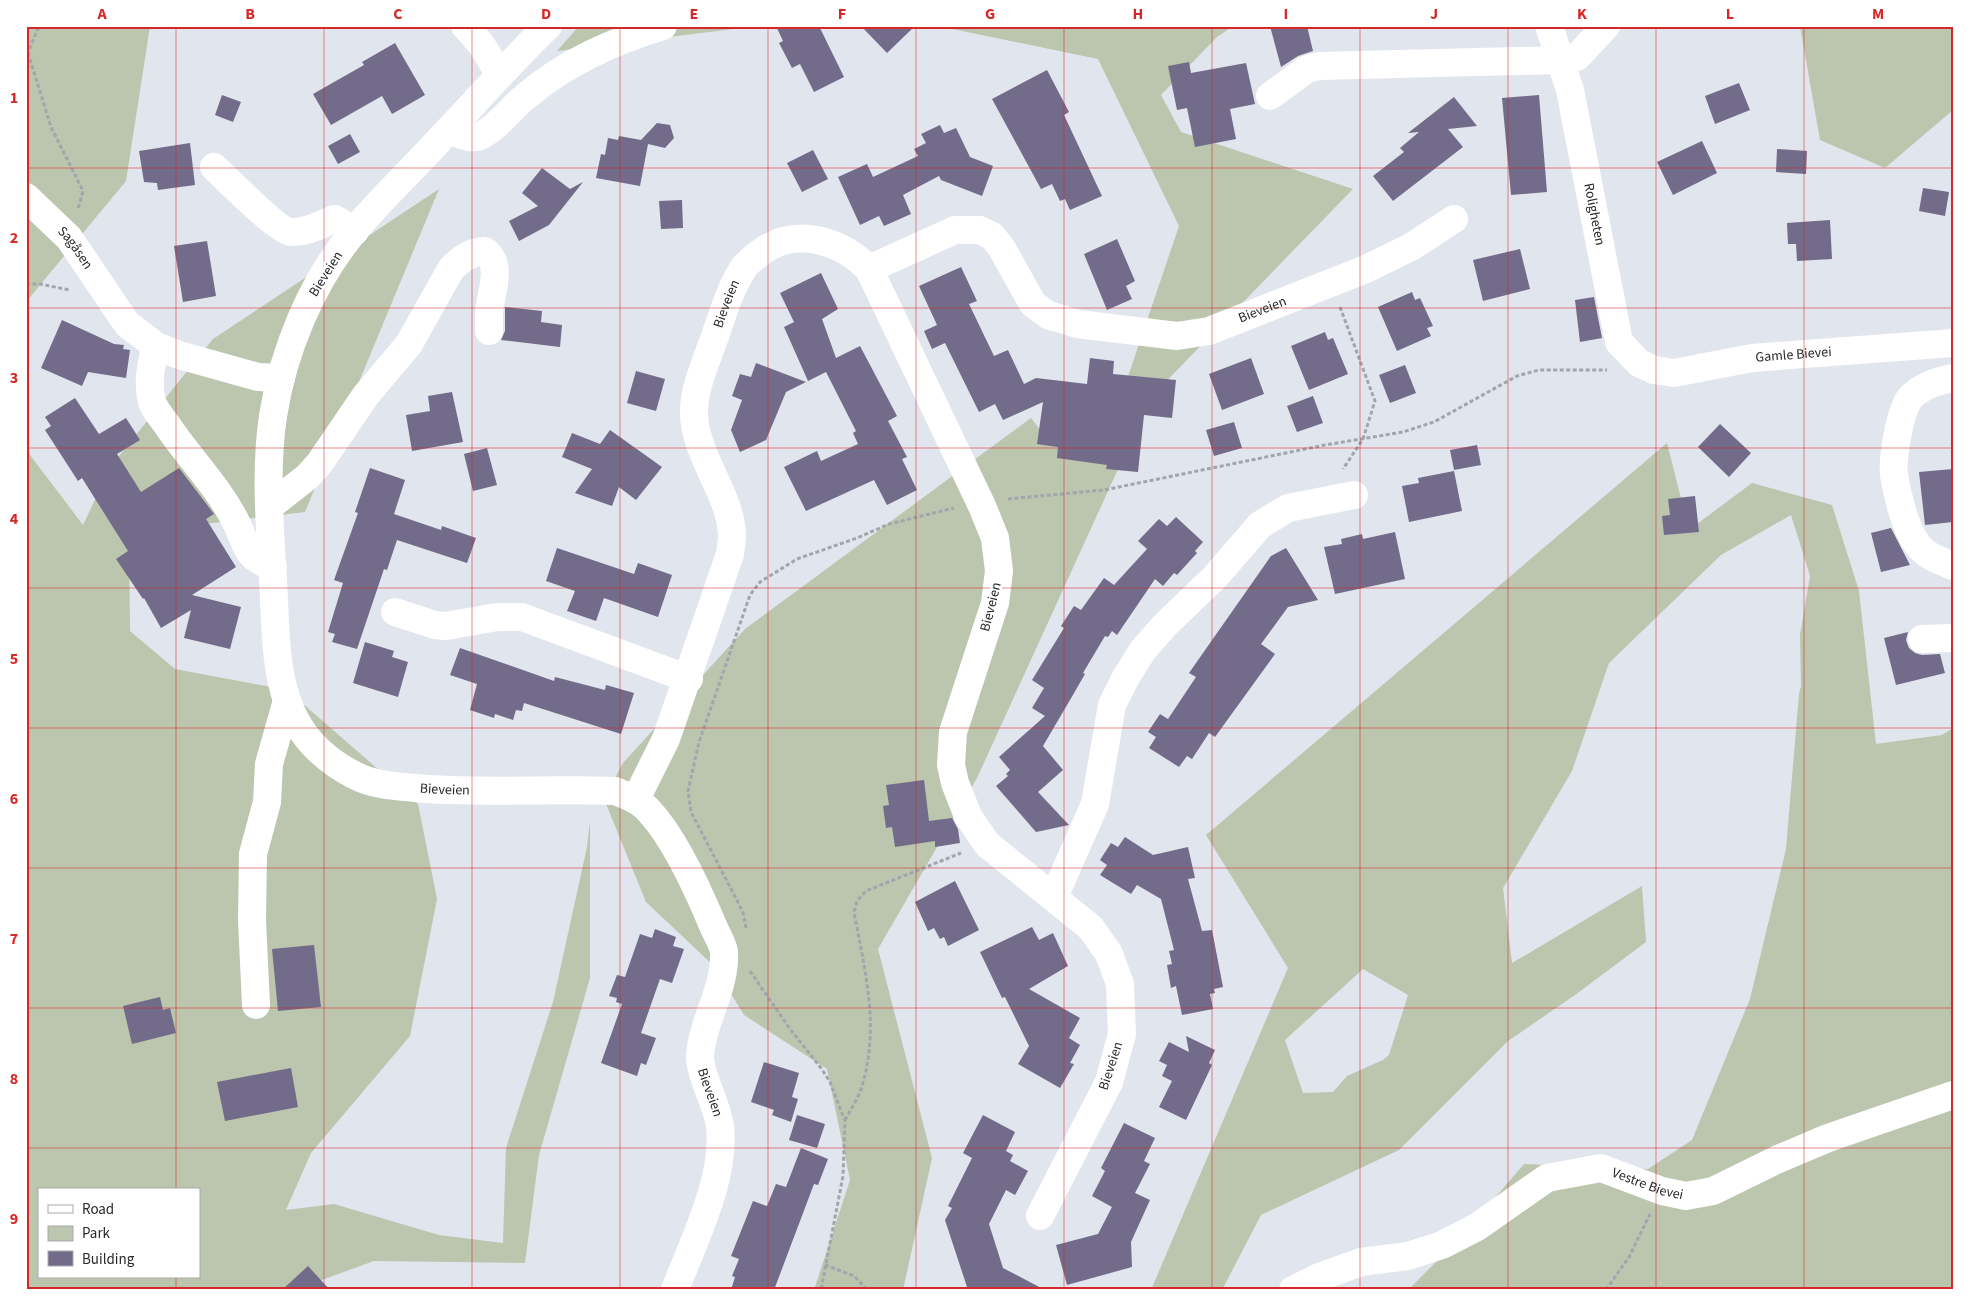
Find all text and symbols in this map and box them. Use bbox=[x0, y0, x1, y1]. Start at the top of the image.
text: A bbox=[96, 3, 107, 25]
text: B bbox=[245, 3, 255, 25]
text: C bbox=[393, 3, 403, 25]
text: D bbox=[541, 3, 551, 25]
text: E bbox=[690, 3, 698, 25]
text: F bbox=[838, 3, 846, 25]
text: G bbox=[985, 3, 995, 25]
text: H bbox=[1133, 3, 1143, 25]
text: I bbox=[1284, 3, 1288, 25]
text: J bbox=[1430, 3, 1438, 25]
text: K bbox=[1577, 3, 1587, 25]
text: L bbox=[1726, 3, 1734, 25]
text: M bbox=[1872, 3, 1884, 25]
text: 1 bbox=[10, 87, 18, 109]
street label: Roligheten bbox=[1578, 181, 1610, 247]
street label: Sagåsen bbox=[53, 222, 97, 273]
text: 2 bbox=[10, 227, 18, 249]
street label: Bieveien bbox=[304, 247, 348, 301]
street label: Bieveien bbox=[708, 276, 745, 331]
street label: Bieveien bbox=[1235, 291, 1290, 328]
street label: Gamle Bievei bbox=[1755, 342, 1832, 368]
text: 3 bbox=[10, 367, 18, 389]
text: 4 bbox=[10, 508, 19, 530]
street label: Bieveien bbox=[975, 580, 1007, 634]
text: 5 bbox=[10, 648, 18, 670]
street label: Bieveien bbox=[419, 778, 470, 801]
text: 6 bbox=[10, 788, 18, 810]
text: 7 bbox=[10, 928, 18, 950]
street label: Bieveien bbox=[1094, 1039, 1128, 1093]
street label: Bieveien bbox=[692, 1066, 728, 1119]
text: 8 bbox=[10, 1068, 18, 1090]
street label: Vestre Bievei bbox=[1609, 1163, 1685, 1205]
legend bbox=[38, 1188, 200, 1278]
text: Road bbox=[82, 1199, 114, 1220]
text: 9 bbox=[10, 1208, 18, 1230]
text: Park bbox=[82, 1223, 111, 1244]
text: Building bbox=[82, 1249, 135, 1270]

